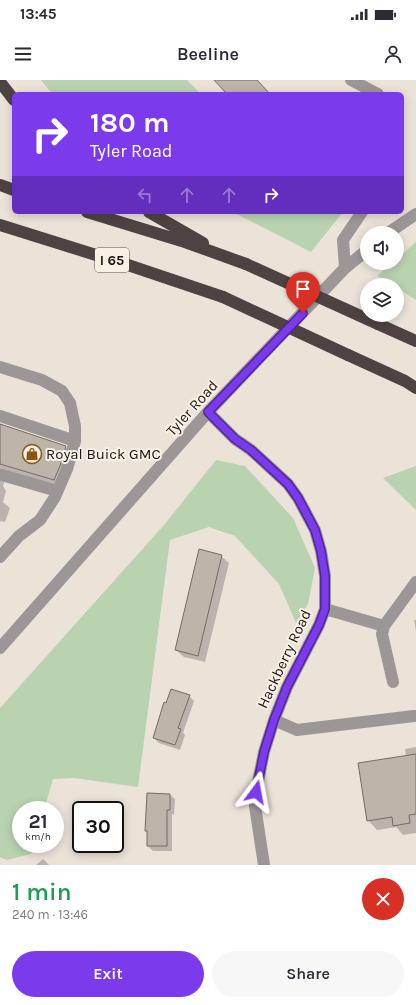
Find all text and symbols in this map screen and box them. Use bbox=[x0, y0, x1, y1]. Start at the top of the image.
text: 13:45 bbox=[20, 5, 56, 23]
icon: menu bbox=[12, 43, 34, 65]
text: Beeline bbox=[177, 43, 239, 65]
icon: person bbox=[382, 43, 404, 65]
text: 180 m bbox=[90, 106, 169, 139]
icon: right bbox=[24, 108, 76, 160]
text: Tyler Road bbox=[90, 140, 173, 162]
icon: left bbox=[134, 184, 156, 206]
icon: ahead bbox=[176, 184, 198, 206]
icon: ahead bbox=[218, 184, 240, 206]
icon: right bbox=[260, 184, 282, 206]
map controls bbox=[360, 226, 404, 322]
button: sound bbox=[360, 226, 404, 270]
road number: I 65 bbox=[95, 248, 129, 272]
pin bbox=[286, 272, 320, 313]
icon: arrive bbox=[292, 278, 314, 300]
button: layers bbox=[360, 278, 404, 322]
street label: Tyler Road bbox=[162, 376, 222, 440]
shop icon: Royal Buick GMC bbox=[21, 443, 43, 465]
place label: Royal Buick GMC bbox=[46, 445, 161, 463]
street label: Hackberry Road bbox=[253, 607, 315, 711]
position arrow bbox=[235, 771, 277, 813]
speed limit sign: 30 bbox=[72, 801, 124, 853]
text: 21 bbox=[28, 810, 48, 833]
text: km/h bbox=[25, 831, 51, 843]
text: 1 min bbox=[12, 878, 72, 906]
button: close bbox=[362, 878, 404, 920]
text: 240 m · 13:46 bbox=[12, 907, 88, 922]
button: Exit bbox=[12, 951, 204, 997]
button: Share bbox=[212, 951, 404, 997]

